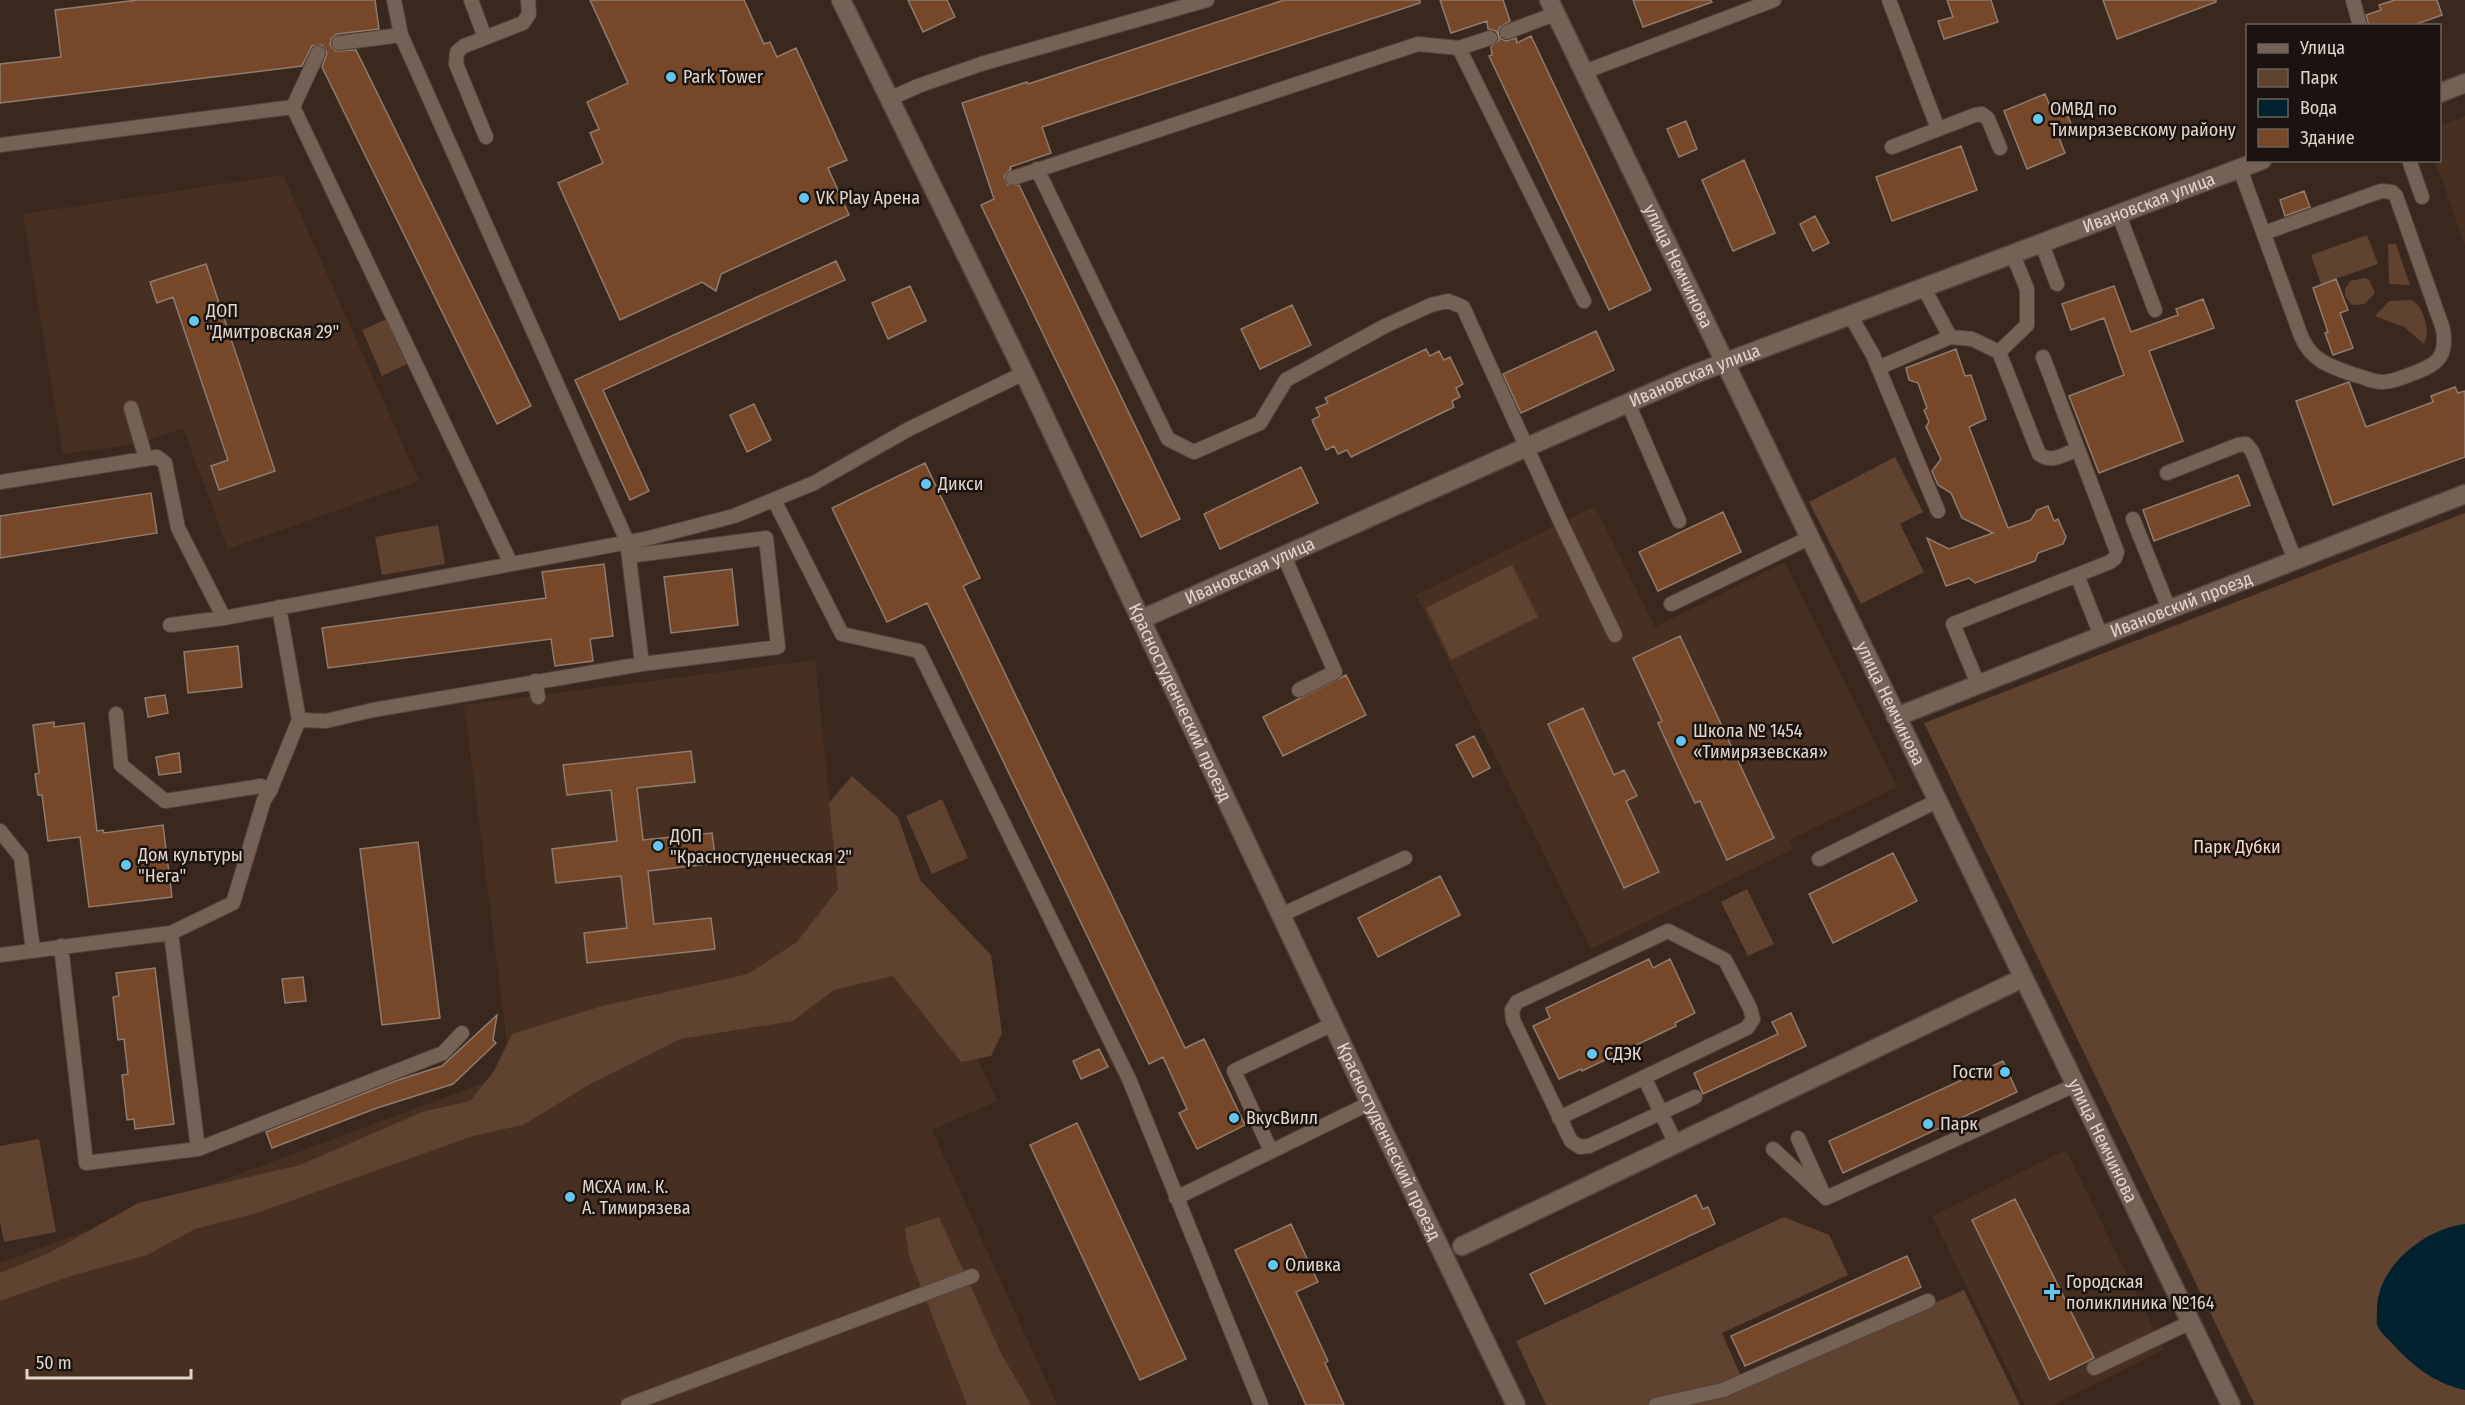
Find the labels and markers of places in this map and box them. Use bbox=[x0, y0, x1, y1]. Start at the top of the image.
place label: Park Tower bbox=[683, 66, 764, 88]
marker: Park Tower bbox=[664, 70, 678, 84]
place label: ОМВД по Тимирязевскому району bbox=[2050, 98, 2236, 141]
marker: ОМВД по Тимирязевскому району bbox=[2031, 112, 2045, 126]
place label: VK Play Арена bbox=[816, 187, 920, 209]
marker: VK Play Арена bbox=[797, 191, 811, 205]
place label: ДОП "Дмитровская 29" bbox=[205, 300, 339, 343]
marker: ДОП "Дмитровская 29" bbox=[187, 314, 201, 328]
place label: Дикси bbox=[937, 473, 983, 495]
marker: Дикси bbox=[919, 477, 933, 491]
place label: Школа № 1454 «Тимирязевская» bbox=[1693, 720, 1828, 763]
marker: Школа № 1454 «Тимирязевская» bbox=[1674, 734, 1688, 748]
place label: ДОП "Красностуденческая 2" bbox=[669, 825, 852, 868]
marker: ДОП "Красностуденческая 2" bbox=[651, 839, 665, 853]
place label: Дом культуры "Нега" bbox=[137, 844, 243, 887]
marker: Дом культуры "Нега" bbox=[119, 858, 133, 872]
place label: СДЭК bbox=[1604, 1043, 1642, 1065]
marker: СДЭК bbox=[1585, 1047, 1599, 1061]
place label: Гости bbox=[1952, 1061, 1993, 1083]
marker: Гости bbox=[1998, 1065, 2012, 1079]
place label: ВкусВилл bbox=[1246, 1107, 1318, 1129]
marker: ВкусВилл bbox=[1227, 1111, 1241, 1125]
place label: Парк bbox=[1940, 1113, 1978, 1135]
marker: Парк bbox=[1921, 1117, 1935, 1131]
place label: МСХА им. К. А. Тимирязева bbox=[582, 1176, 691, 1219]
marker: МСХА им. К. А. Тимирязева bbox=[563, 1190, 577, 1204]
place label: Оливка bbox=[1285, 1254, 1341, 1276]
marker: Оливка bbox=[1266, 1258, 1280, 1272]
place label: Городская поликлиника №164 bbox=[2066, 1271, 2215, 1314]
marker: Городская поликлиника №164 bbox=[2043, 1283, 2061, 1301]

